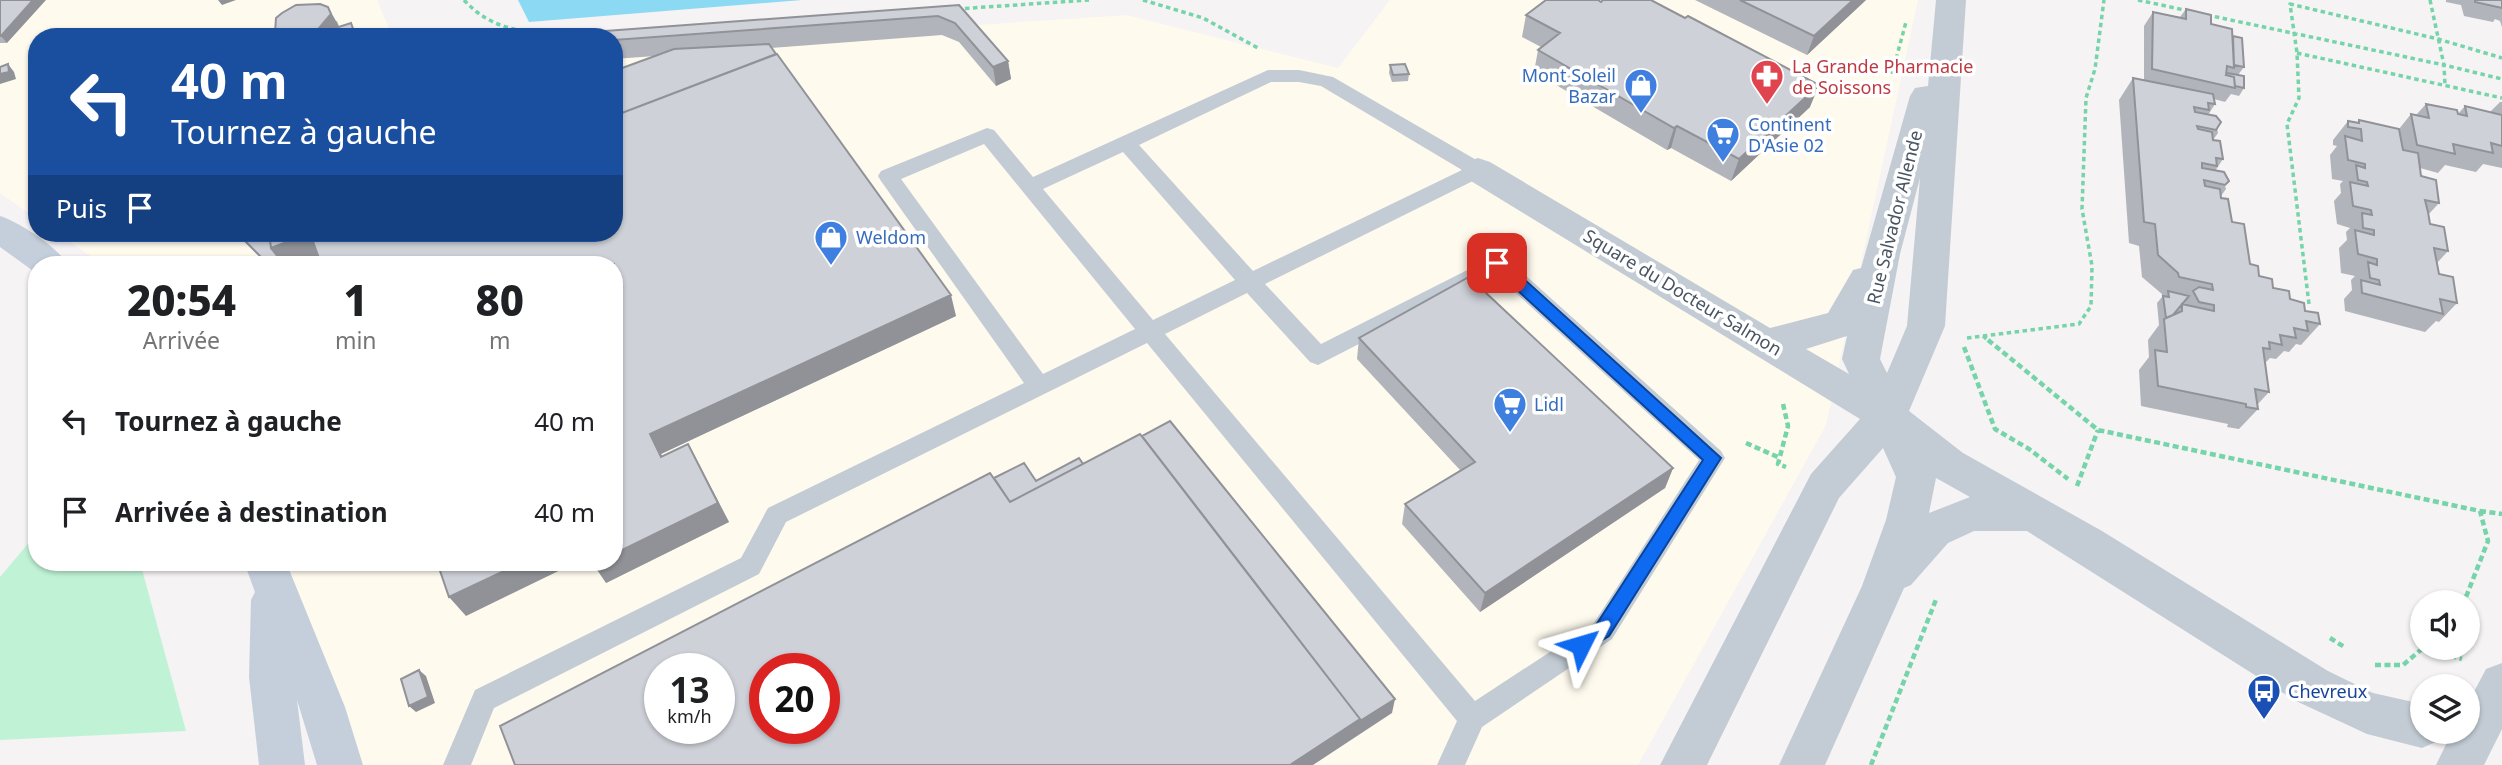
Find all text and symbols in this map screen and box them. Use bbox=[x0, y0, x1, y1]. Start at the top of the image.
text: 40 m bbox=[171, 47, 288, 113]
place label: La Grande Pharmacie de Soissons bbox=[1792, 54, 1973, 99]
icon: left bbox=[56, 56, 147, 147]
pharmacy icon: La Grande Pharmacie de Soissons bbox=[1748, 57, 1786, 106]
place label: Mont Soleil Bazar bbox=[1522, 63, 1617, 108]
shop icon: Mont Soleil Bazar bbox=[1622, 66, 1660, 115]
text: Tournez à gauche bbox=[171, 110, 437, 153]
place label: Continent D'Asie 02 bbox=[1748, 112, 1832, 157]
supermarket icon: Continent D'Asie 02 bbox=[1704, 115, 1742, 164]
street label: Rue Salvador Allende bbox=[1861, 128, 1927, 306]
icon: arrive bbox=[121, 189, 159, 227]
text: Puis bbox=[56, 190, 107, 226]
shop icon: Weldom bbox=[812, 218, 850, 267]
street label: Square du Docteur Salmon bbox=[1580, 223, 1786, 361]
place label: Weldom bbox=[856, 225, 926, 249]
pin bbox=[1467, 233, 1527, 293]
icon: arrive bbox=[1478, 244, 1516, 282]
text: 20:54 bbox=[127, 271, 236, 328]
text: 1 bbox=[344, 271, 368, 328]
text: 80 bbox=[476, 271, 524, 328]
text: Arrivée bbox=[143, 324, 220, 356]
text: min bbox=[335, 324, 377, 356]
text: m bbox=[489, 324, 511, 356]
supermarket icon: Lidl bbox=[1491, 385, 1529, 434]
place label: Lidl bbox=[1534, 392, 1564, 416]
icon: left bbox=[56, 402, 94, 440]
text: Tournez à gauche bbox=[115, 403, 342, 439]
text: 40 m bbox=[534, 403, 595, 439]
icon: arrive bbox=[56, 493, 94, 531]
text: Arrivée à destination bbox=[115, 494, 388, 530]
text: 40 m bbox=[534, 494, 595, 530]
map controls bbox=[2410, 590, 2480, 744]
button: sound bbox=[2410, 590, 2480, 660]
position arrow bbox=[1544, 608, 1618, 682]
speed limit sign: 20 bbox=[749, 653, 840, 744]
text: 13 bbox=[669, 666, 710, 713]
bus stop icon: Chevreux bbox=[2245, 672, 2283, 721]
button: layers bbox=[2410, 674, 2480, 744]
place label: Chevreux bbox=[2288, 679, 2368, 703]
text: km/h bbox=[667, 704, 712, 728]

